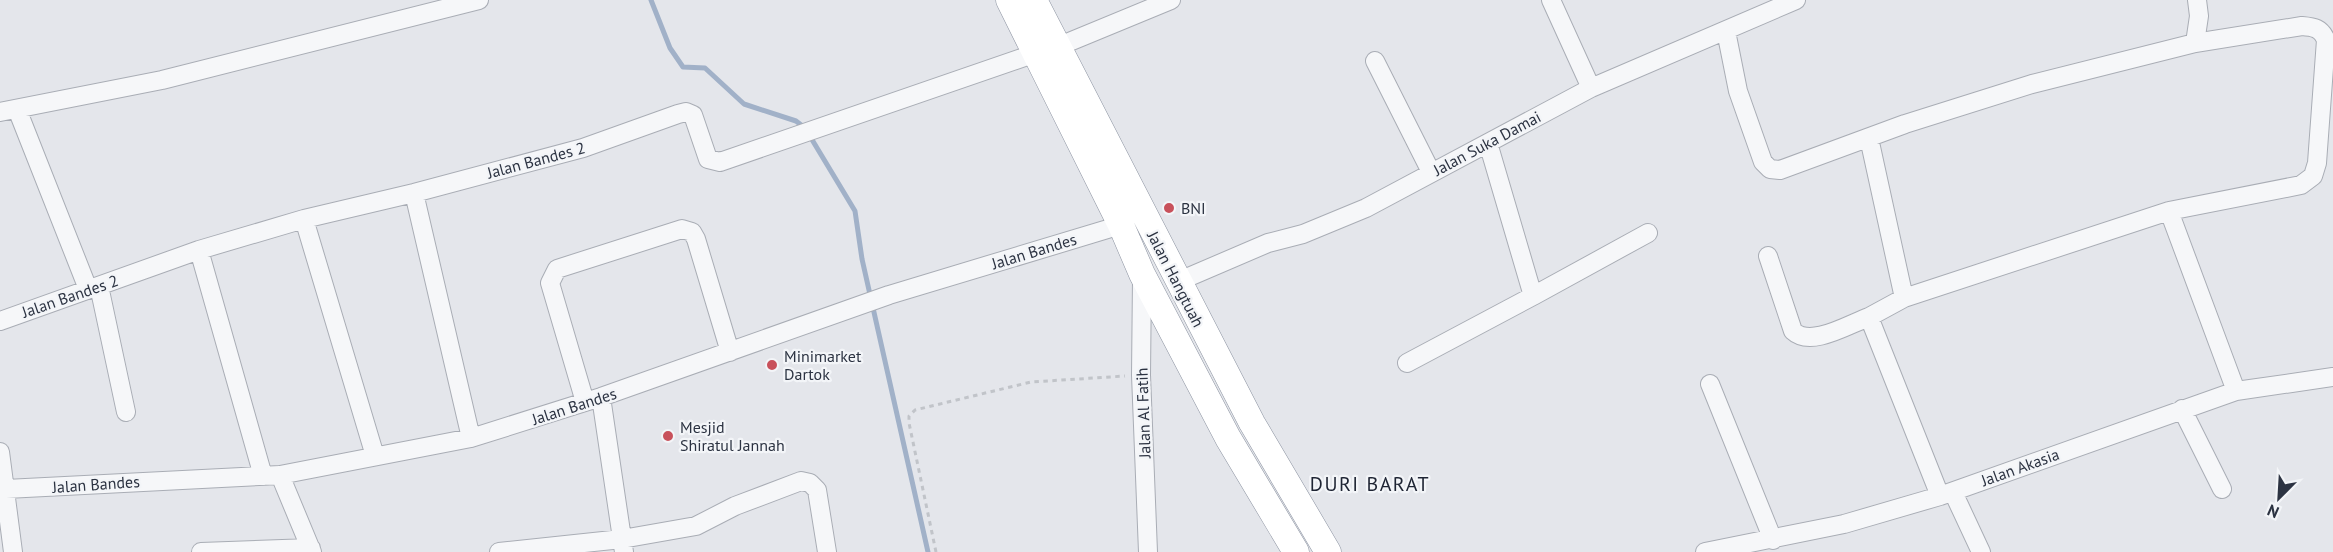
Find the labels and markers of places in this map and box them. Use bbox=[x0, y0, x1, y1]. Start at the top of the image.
place label: BNI bbox=[1181, 198, 1206, 218]
marker: BNI bbox=[1162, 201, 1176, 215]
place label: Minimarket Dartok bbox=[784, 346, 862, 384]
marker: Minimarket Dartok bbox=[765, 358, 779, 372]
place label: Mesjid Shiratul Jannah bbox=[680, 417, 785, 455]
marker: Mesjid Shiratul Jannah bbox=[661, 429, 675, 443]

